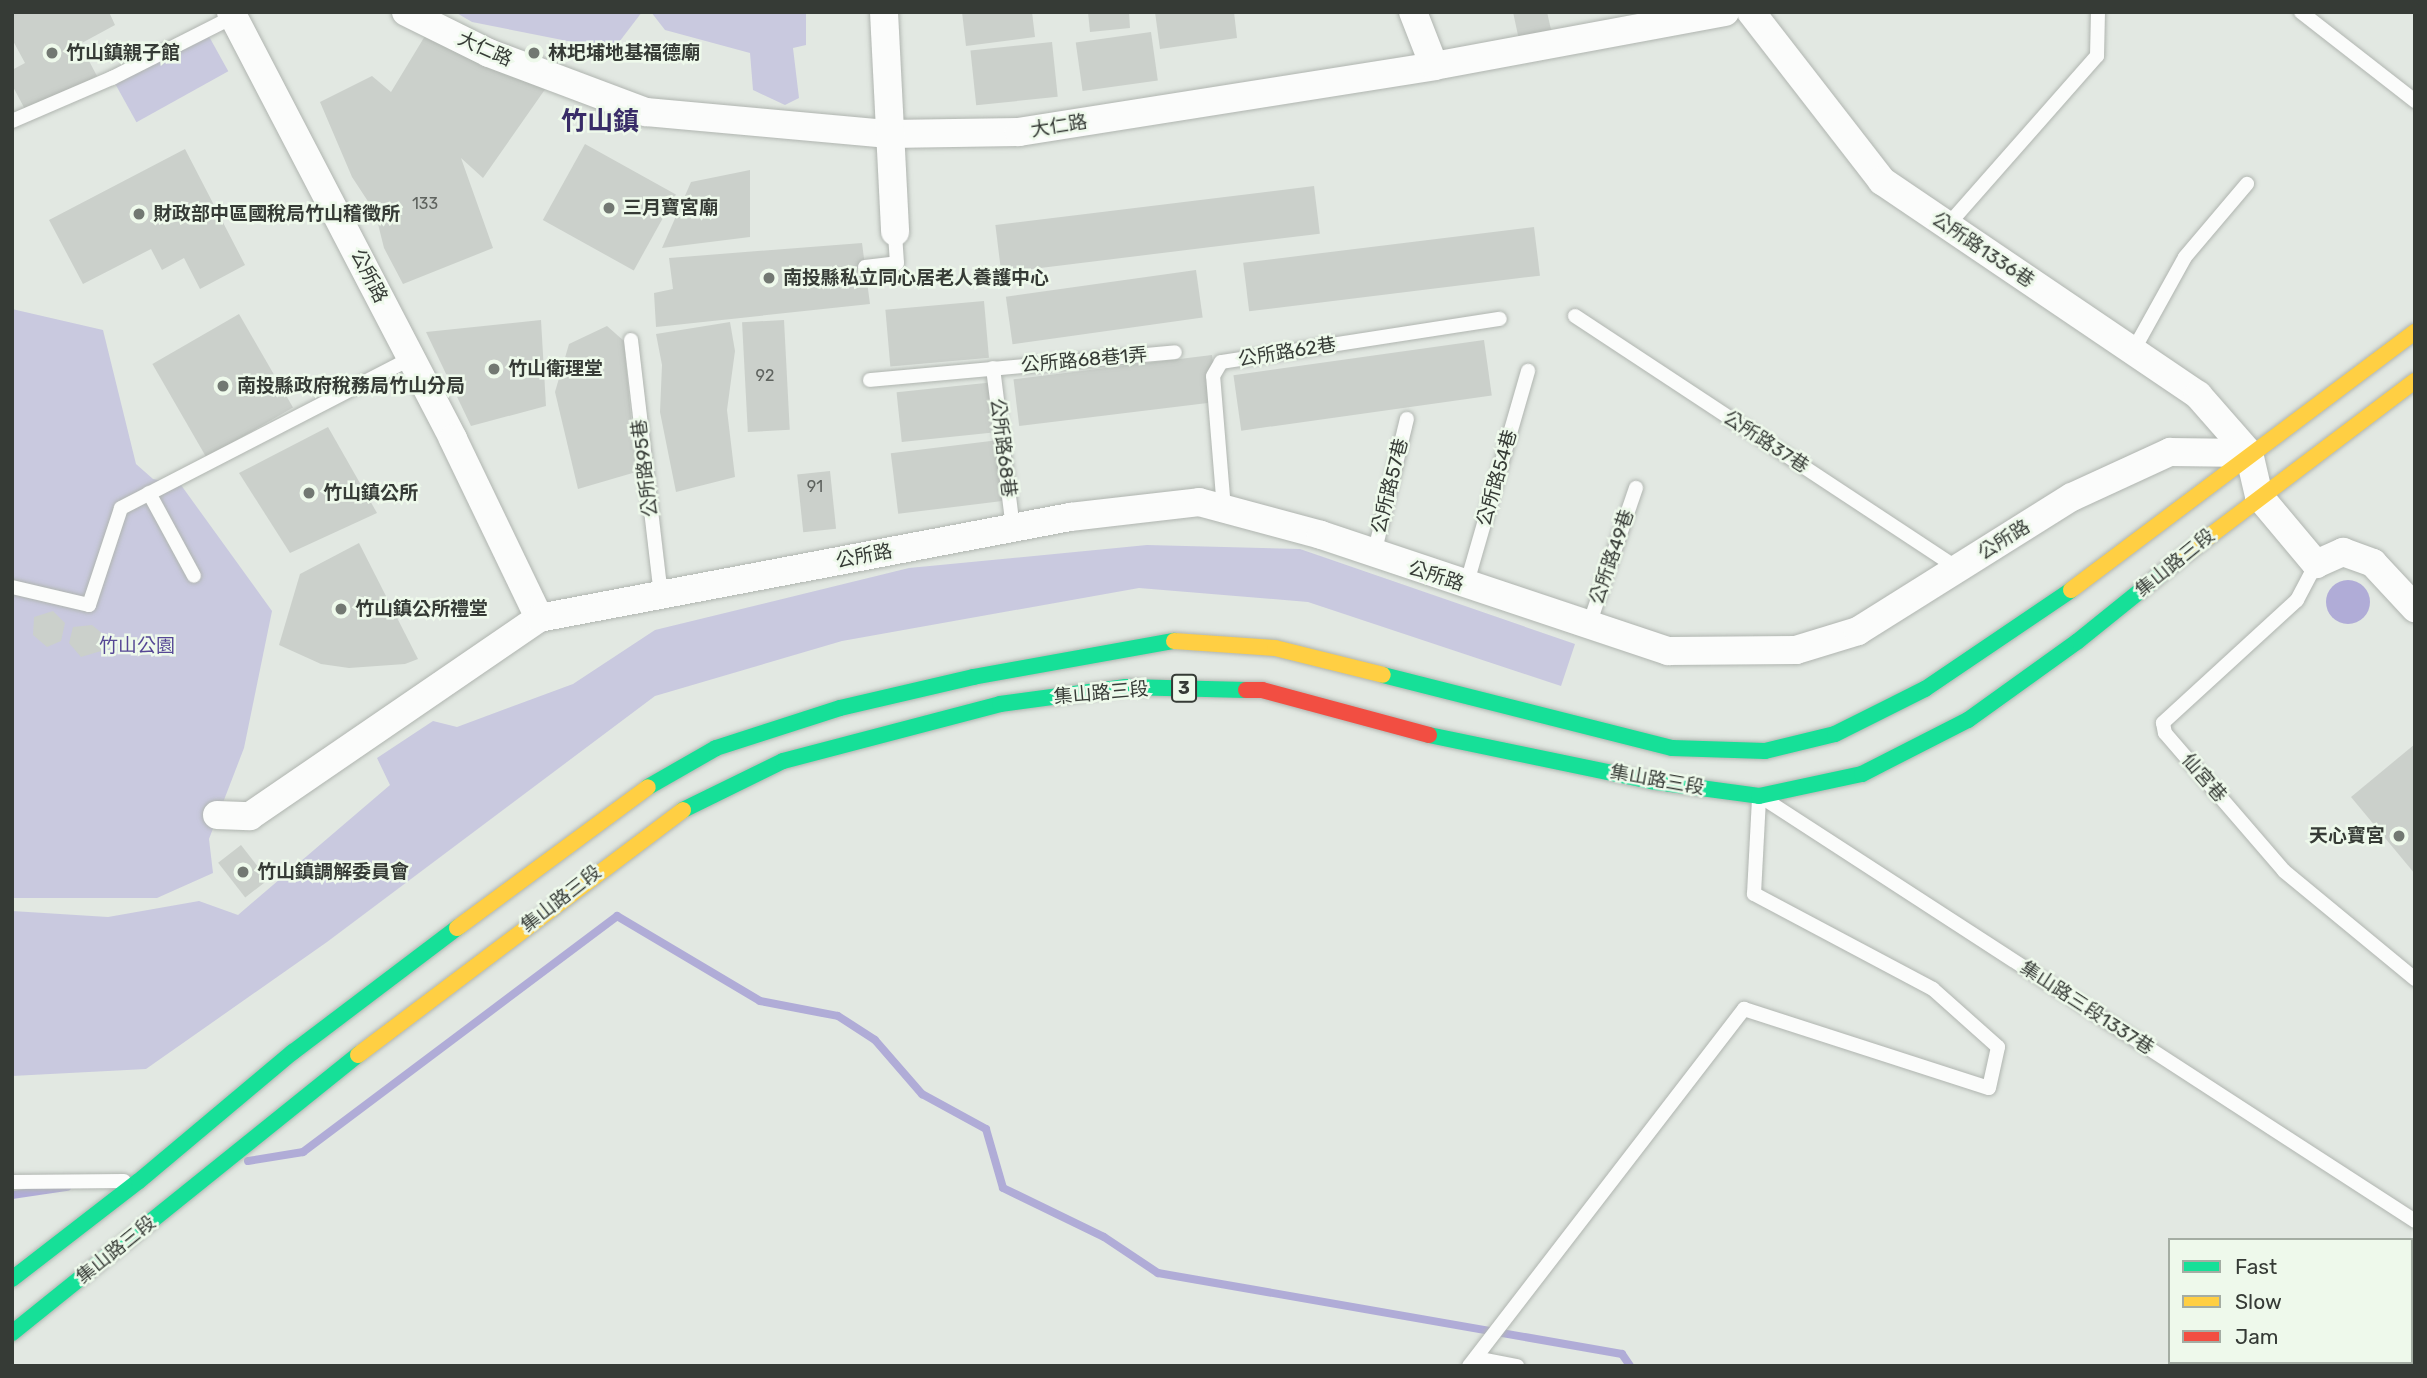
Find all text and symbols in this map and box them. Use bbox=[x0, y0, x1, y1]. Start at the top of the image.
street label: 大仁路 bbox=[454, 27, 516, 71]
place label: 竹山鎮親子館 bbox=[66, 42, 180, 64]
place label: 林圯埔地基福德廟 bbox=[548, 42, 700, 64]
marker: 竹山鎮親子館 bbox=[44, 45, 60, 61]
marker: 林圯埔地基福德廟 bbox=[526, 45, 542, 61]
district label: 竹山鎮 bbox=[561, 106, 639, 138]
street label: 大仁路 bbox=[1029, 110, 1089, 142]
house number: 133 bbox=[412, 194, 438, 214]
place label: 三月寶宮廟 bbox=[623, 197, 718, 219]
marker: 三月寶宮廟 bbox=[601, 200, 617, 216]
place label: 財政部中區國稅局竹山稽徵所 bbox=[153, 203, 400, 225]
marker: 財政部中區國稅局竹山稽徵所 bbox=[131, 206, 147, 222]
street label: 公所路1336巷 bbox=[1928, 207, 2038, 293]
street label: 公所路 bbox=[346, 245, 392, 307]
place label: 南投縣私立同心居老人養護中心 bbox=[783, 267, 1049, 289]
marker: 南投縣私立同心居老人養護中心 bbox=[761, 270, 777, 286]
street label: 公所路62巷 bbox=[1237, 333, 1337, 371]
street label: 公所路68巷1弄 bbox=[1020, 343, 1148, 377]
place label: 竹山衛理堂 bbox=[508, 358, 603, 380]
marker: 竹山衛理堂 bbox=[486, 361, 502, 377]
house number: 92 bbox=[756, 366, 774, 386]
place label: 南投縣政府稅務局竹山分局 bbox=[237, 375, 465, 397]
marker: 南投縣政府稅務局竹山分局 bbox=[215, 378, 231, 394]
street label: 公所路68巷 bbox=[986, 397, 1020, 499]
street label: 公所路37巷 bbox=[1719, 406, 1813, 478]
street label: 公所路95巷 bbox=[628, 418, 662, 518]
street label: 公所路54巷 bbox=[1472, 427, 1522, 529]
street label: 公所路57巷 bbox=[1367, 436, 1413, 536]
house number: 91 bbox=[807, 477, 823, 497]
place label: 竹山鎮公所 bbox=[323, 482, 418, 504]
marker: 竹山鎮公所 bbox=[301, 485, 317, 501]
street label: 公所路49巷 bbox=[1585, 507, 1639, 607]
street label: 公所路 bbox=[1974, 515, 2034, 565]
street label: 集山路三段 bbox=[2131, 524, 2219, 602]
street label: 公所路 bbox=[834, 539, 894, 573]
street label: 公所路 bbox=[1405, 556, 1467, 596]
place label: 竹山鎮公所禮堂 bbox=[355, 598, 488, 620]
marker: 竹山鎮公所禮堂 bbox=[333, 601, 349, 617]
park label: 竹山公園 bbox=[99, 635, 175, 657]
road number: 3 bbox=[1170, 674, 1198, 702]
street label: 集山路三段 bbox=[1053, 678, 1149, 708]
street label: 仙宮巷 bbox=[2177, 749, 2231, 807]
street label: 集山路三段 bbox=[1608, 761, 1706, 799]
place label: 天心寶宮 bbox=[2309, 825, 2385, 847]
marker: 天心寶宮 bbox=[2391, 828, 2407, 844]
place label: 竹山鎮調解委員會 bbox=[257, 861, 409, 883]
street label: 集山路三段 bbox=[517, 861, 605, 937]
marker: 竹山鎮調解委員會 bbox=[235, 864, 251, 880]
street label: 集山路三段1337巷 bbox=[2016, 956, 2158, 1060]
street label: 集山路三段 bbox=[72, 1211, 160, 1289]
legend bbox=[2168, 1238, 2413, 1364]
text: Fast bbox=[2235, 1254, 2277, 1279]
text: Slow bbox=[2235, 1289, 2282, 1314]
text: Jam bbox=[2235, 1324, 2279, 1349]

